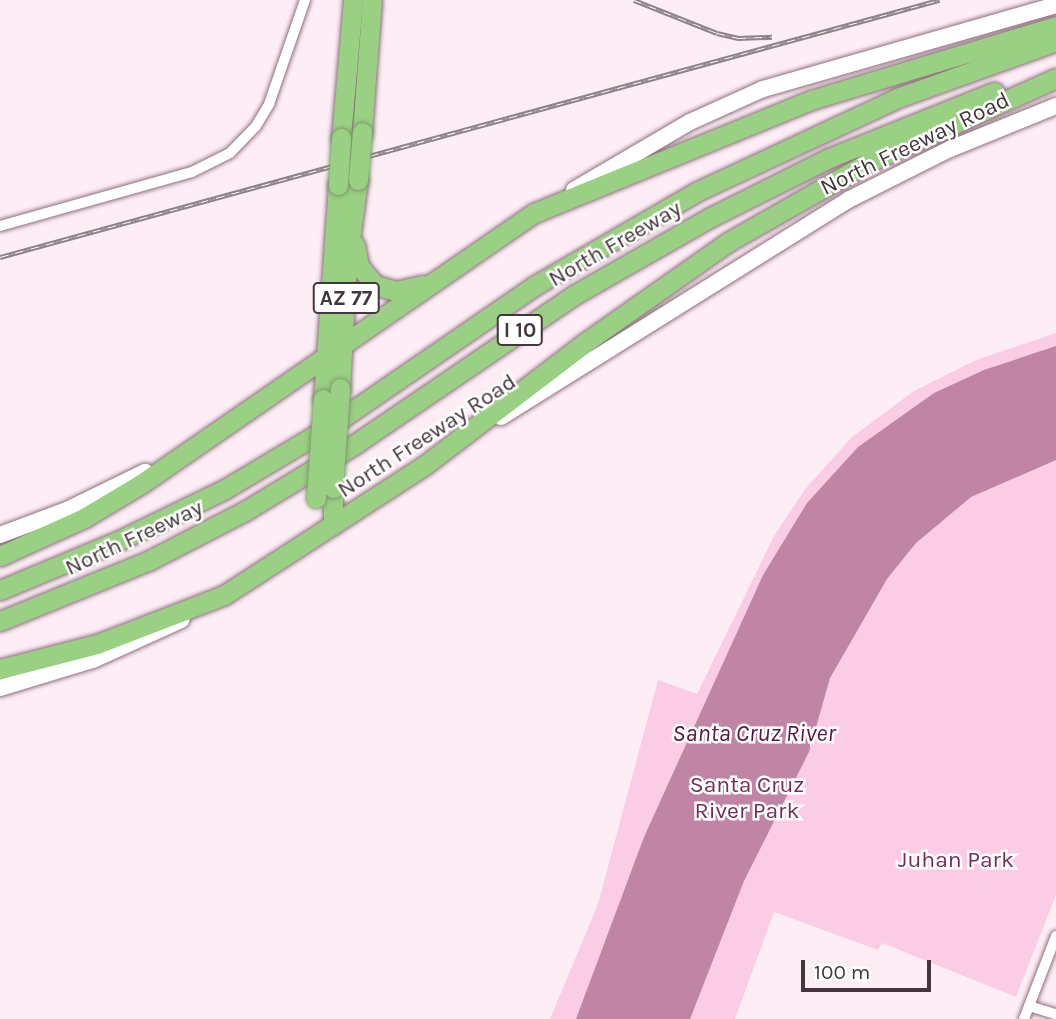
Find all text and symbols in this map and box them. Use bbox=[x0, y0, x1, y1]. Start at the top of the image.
street label: North Freeway Road bbox=[816, 86, 1014, 202]
street label: North Freeway bbox=[544, 195, 686, 293]
road number: AZ 77 bbox=[311, 280, 381, 316]
road number: I 10 bbox=[496, 312, 544, 348]
street label: North Freeway Road bbox=[333, 368, 521, 504]
street label: North Freeway bbox=[61, 494, 207, 582]
water label: Santa Cruz River bbox=[672, 720, 836, 748]
park label: Santa Cruz River Park bbox=[690, 771, 804, 825]
park label: Juhan Park bbox=[898, 846, 1014, 874]
scale bar bbox=[804, 946, 934, 990]
text: 100 m bbox=[814, 960, 871, 984]

